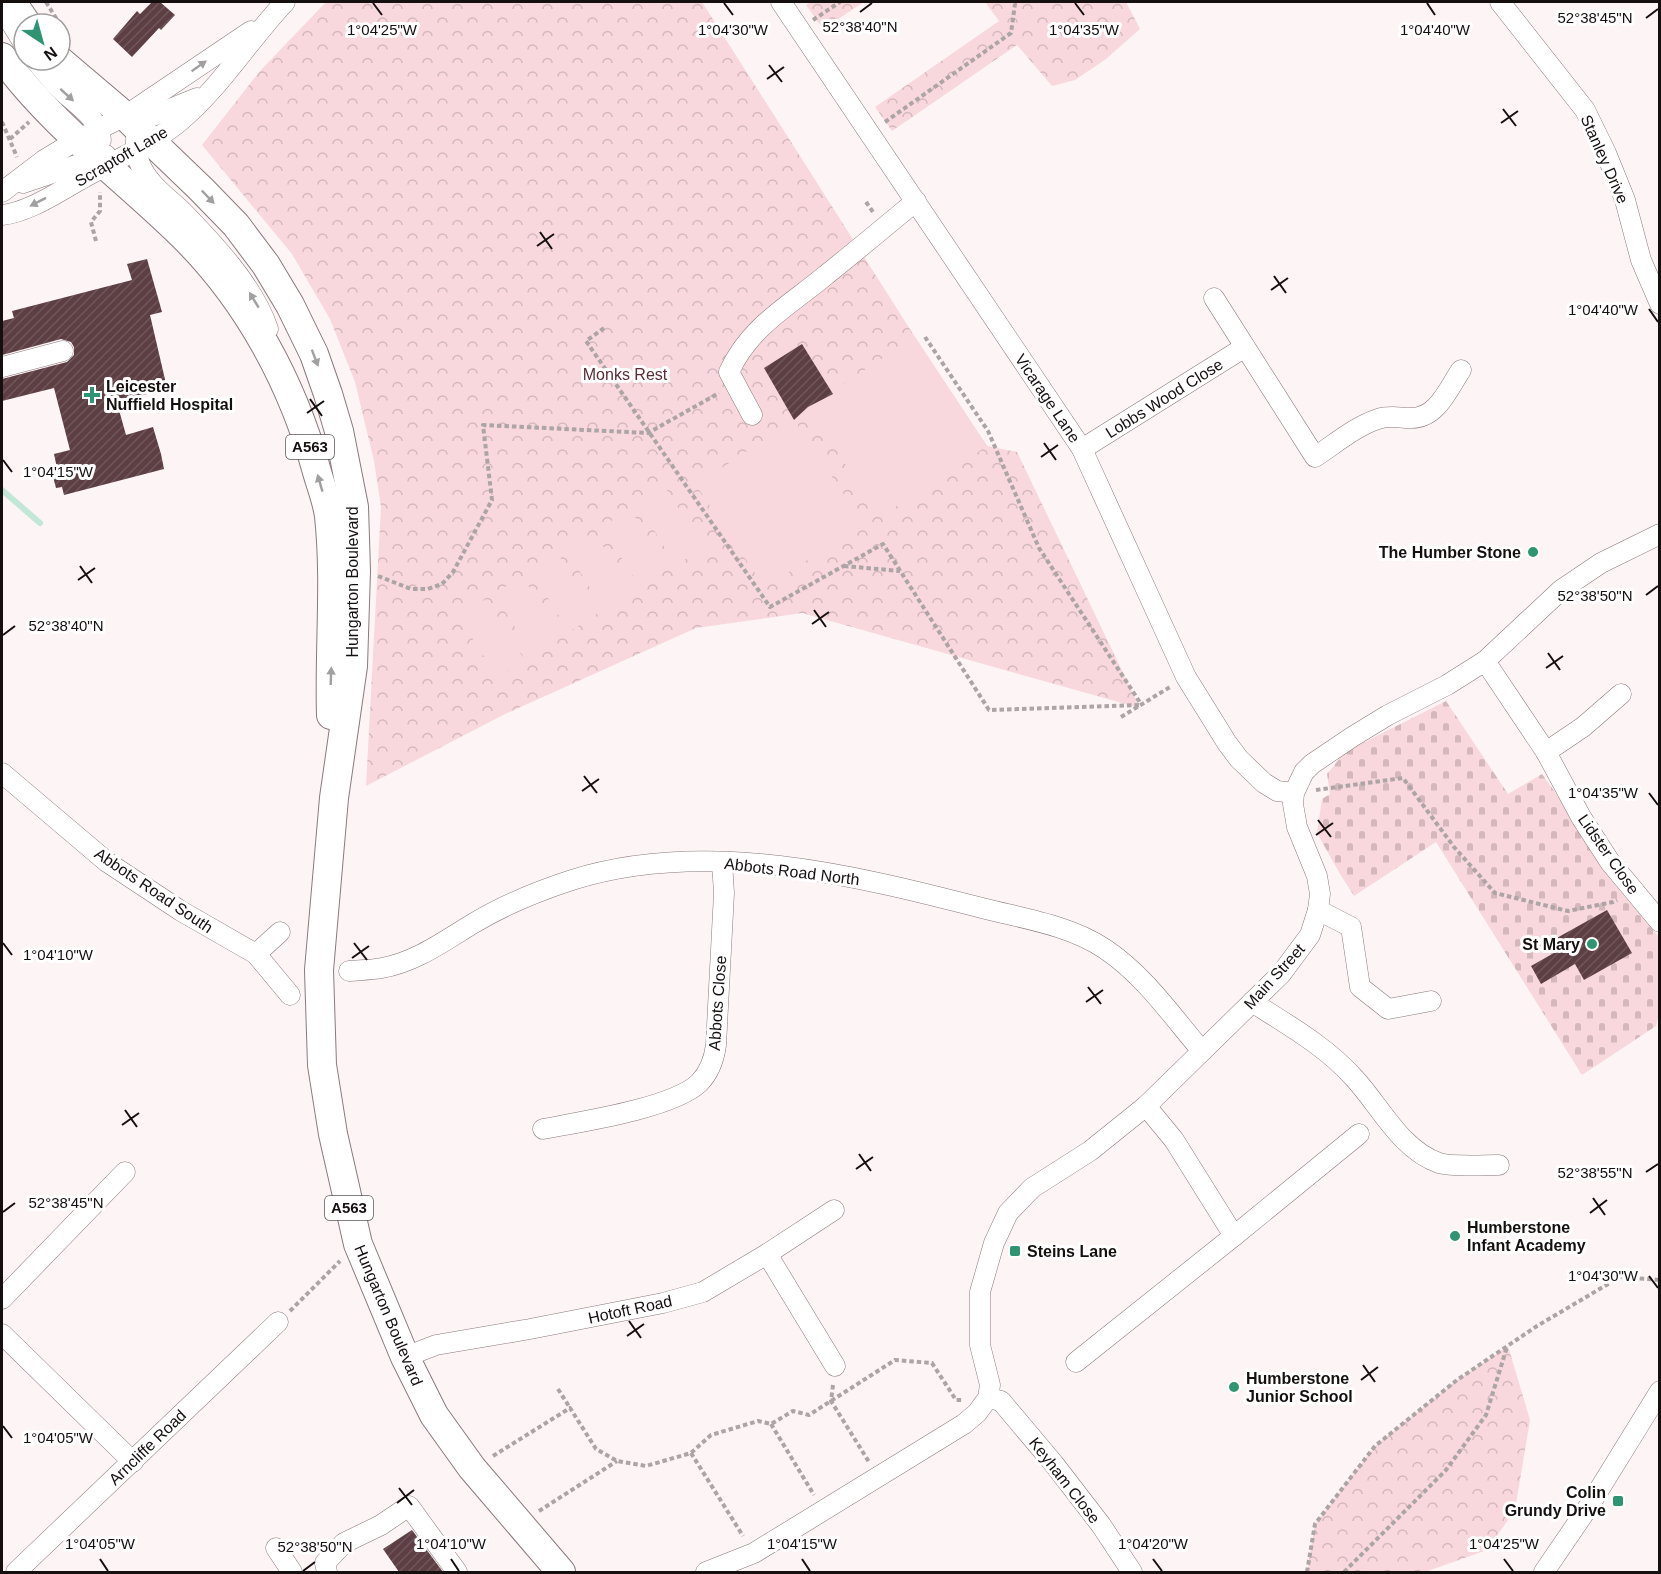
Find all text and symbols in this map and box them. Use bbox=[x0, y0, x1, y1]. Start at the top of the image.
text: 52°38'45"N bbox=[1557, 9, 1633, 26]
north arrow bbox=[12, 12, 72, 72]
text: 52°38'40"N bbox=[822, 18, 898, 35]
text: 1°04'25"W bbox=[347, 21, 418, 38]
text: 1°04'30"W bbox=[698, 21, 769, 38]
text: 1°04'35"W bbox=[1049, 21, 1120, 38]
text: 1°04'40"W bbox=[1400, 21, 1471, 38]
text: N bbox=[41, 43, 60, 64]
one-way arrow bbox=[191, 60, 207, 72]
one-way arrow bbox=[59, 88, 74, 102]
street label: Stanley Drive bbox=[1577, 112, 1632, 206]
street label: Scraptoft Lane bbox=[72, 123, 171, 190]
one-way arrow bbox=[201, 189, 215, 203]
one-way arrow bbox=[30, 197, 47, 207]
one-way arrow bbox=[249, 292, 260, 308]
text: 1°04'40"W bbox=[1568, 301, 1639, 318]
one-way arrow bbox=[311, 349, 320, 367]
street label: Vicarage Lane bbox=[1012, 351, 1083, 446]
street label: Lobbs Wood Close bbox=[1103, 355, 1226, 441]
park label: Monks Rest bbox=[583, 366, 668, 383]
place label: Leicester Nuffield Hospital bbox=[106, 378, 233, 413]
marker: Leicester Nuffield Hospital bbox=[83, 386, 101, 404]
road number: A563 bbox=[286, 435, 334, 459]
text: 1°04'15"W bbox=[23, 463, 94, 480]
one-way arrow bbox=[315, 473, 324, 491]
street label: Hungarton Boulevard bbox=[344, 506, 361, 658]
place label: The Humber Stone bbox=[1379, 544, 1521, 561]
marker: The Humber Stone bbox=[1526, 545, 1540, 559]
text: 52°38'50"N bbox=[1557, 587, 1633, 604]
text: 52°38'40"N bbox=[28, 617, 104, 634]
one-way arrow bbox=[326, 667, 336, 686]
text: 1°04'35"W bbox=[1568, 784, 1639, 801]
street label: Lidster Close bbox=[1575, 811, 1642, 897]
street label: Abbots Road South bbox=[91, 845, 216, 936]
street label: Abbots Road North bbox=[723, 855, 861, 888]
place label: St Mary bbox=[1522, 936, 1580, 953]
marker: St Mary bbox=[1585, 937, 1599, 951]
street label: Main Street bbox=[1241, 940, 1308, 1012]
text: 1°04'10"W bbox=[23, 946, 94, 963]
street label: Abbots Close bbox=[706, 955, 729, 1051]
text: 52°38'55"N bbox=[1557, 1164, 1633, 1181]
text: 52°38'45"N bbox=[28, 1194, 104, 1211]
road number: A563 bbox=[325, 1196, 373, 1220]
place label: Humberstone Infant Academy bbox=[1467, 1219, 1586, 1254]
marker: Humberstone Infant Academy bbox=[1448, 1229, 1462, 1243]
street label: Hungarton Boulevard bbox=[351, 1242, 426, 1388]
place label: Steins Lane bbox=[1027, 1243, 1117, 1260]
marker: Steins Lane bbox=[1008, 1244, 1022, 1258]
text: 1°04'30"W bbox=[1568, 1267, 1639, 1284]
street label: Hotoft Road bbox=[587, 1292, 674, 1327]
place label: Humberstone Junior School bbox=[1246, 1370, 1353, 1405]
marker: Humberstone Junior School bbox=[1227, 1380, 1241, 1394]
street label: Arncliffe Road bbox=[105, 1406, 189, 1488]
text: 1°04'05"W bbox=[23, 1429, 94, 1446]
street label: Keyham Close bbox=[1026, 1434, 1103, 1527]
place label: Colin Grundy Drive bbox=[1505, 1484, 1606, 1519]
marker: Colin Grundy Drive bbox=[1611, 1494, 1625, 1508]
text: 1°04'05"W bbox=[65, 1535, 136, 1552]
text: 1°04'10"W bbox=[416, 1535, 487, 1552]
text: 1°04'15"W bbox=[767, 1535, 838, 1552]
text: 1°04'20"W bbox=[1118, 1535, 1189, 1552]
text: 1°04'25"W bbox=[1469, 1535, 1540, 1552]
text: 52°38'50"N bbox=[277, 1538, 353, 1555]

